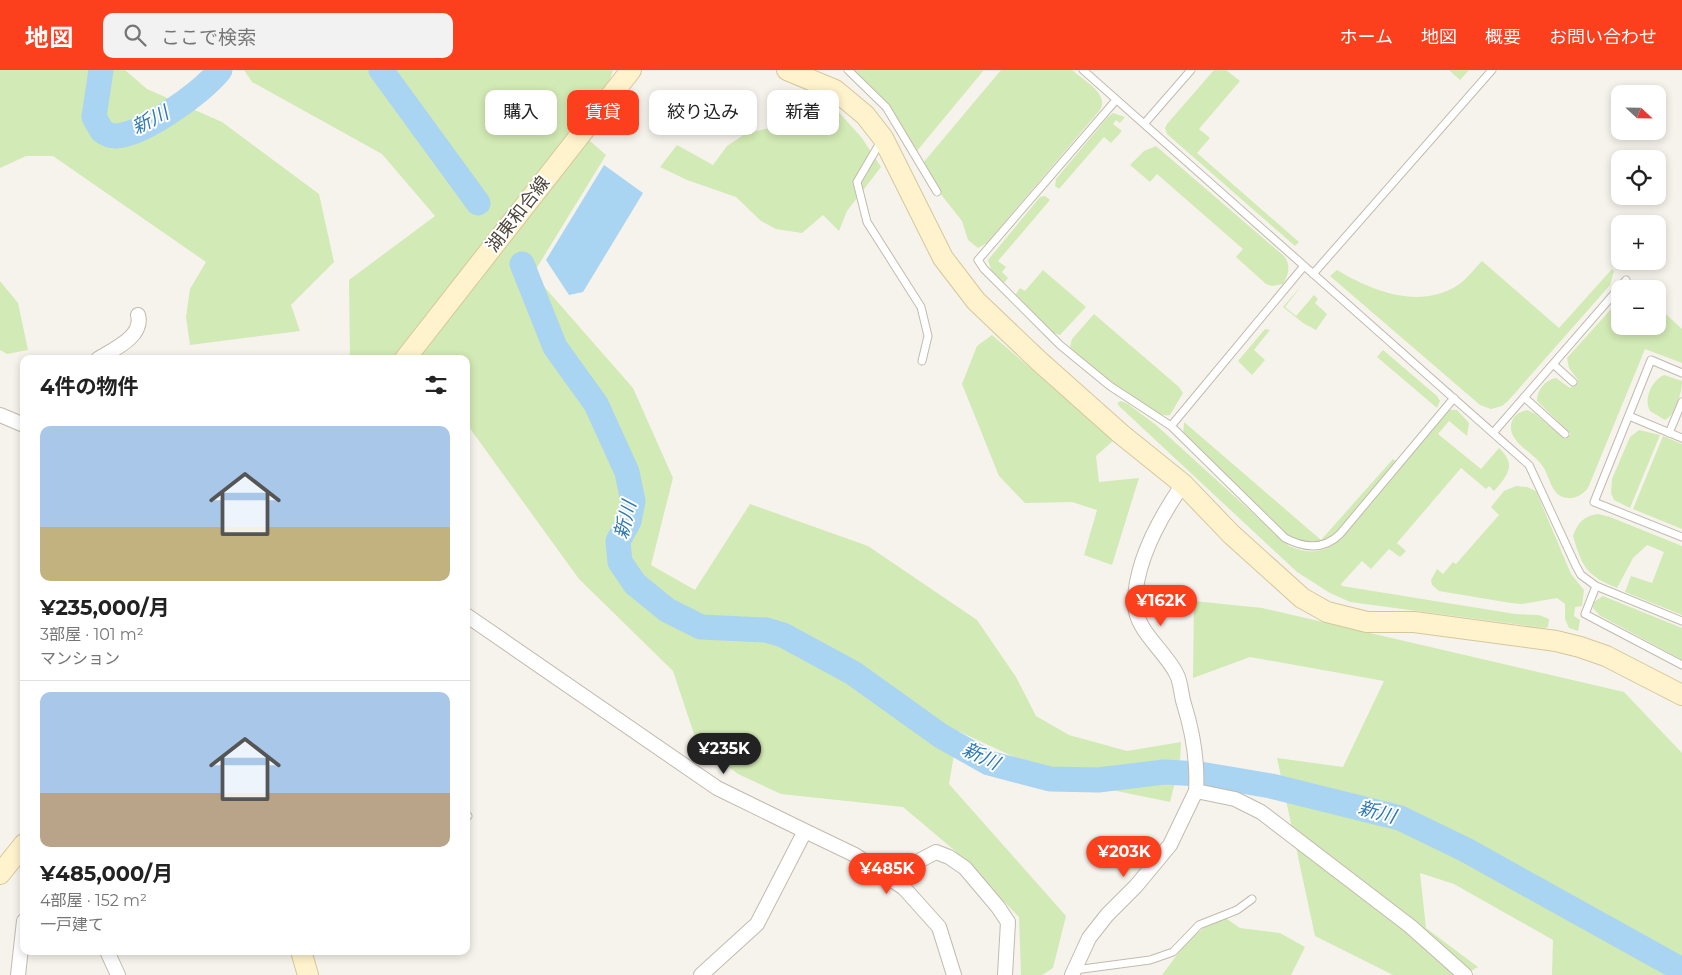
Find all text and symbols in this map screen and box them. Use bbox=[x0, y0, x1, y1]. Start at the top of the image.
search box bbox=[103, 13, 453, 58]
icon: search bbox=[121, 21, 149, 49]
text: 地図 bbox=[25, 23, 73, 52]
text: ここで検索 bbox=[161, 26, 256, 49]
text: ホーム bbox=[1340, 26, 1393, 48]
text: 地図 bbox=[1421, 26, 1457, 48]
text: 概要 bbox=[1485, 26, 1521, 48]
text: お問い合わせ bbox=[1549, 26, 1657, 48]
north arrow bbox=[1611, 85, 1666, 140]
map controls bbox=[1611, 85, 1666, 335]
chip: 購入 bbox=[485, 90, 557, 135]
chip: 賃貸 bbox=[567, 90, 639, 135]
chip: 絞り込み bbox=[649, 90, 757, 135]
chip: 新着 bbox=[767, 90, 839, 135]
water label: 新川 bbox=[128, 100, 174, 139]
button: locate bbox=[1611, 150, 1666, 205]
street label: 湖東和合線 bbox=[482, 172, 554, 256]
button: + bbox=[1611, 215, 1666, 270]
button: − bbox=[1611, 280, 1666, 335]
icon: filters bbox=[422, 371, 450, 399]
text: 4件の物件 bbox=[40, 374, 138, 399]
icon: home bbox=[200, 459, 290, 549]
water label: 新川 bbox=[609, 497, 641, 541]
pin: ¥162K bbox=[1126, 584, 1196, 627]
text: ¥162K bbox=[1136, 591, 1186, 610]
text: ¥235,000/月 bbox=[40, 595, 169, 620]
text: 3部屋 · 101 m² bbox=[40, 625, 144, 644]
text: マンション bbox=[40, 649, 120, 668]
icon: home bbox=[200, 724, 290, 814]
pin: ¥235K bbox=[689, 732, 759, 775]
water label: 新川 bbox=[959, 738, 1005, 775]
text: ¥235K bbox=[698, 739, 750, 758]
water label: 新川 bbox=[1356, 796, 1400, 829]
pin: ¥203K bbox=[1089, 836, 1159, 878]
text: ¥203K bbox=[1097, 842, 1151, 861]
pin: ¥485K bbox=[852, 852, 922, 895]
text: ¥485K bbox=[860, 859, 914, 878]
text: ¥485,000/月 bbox=[40, 861, 173, 886]
text: 4部屋 · 152 m² bbox=[40, 891, 147, 910]
text: 一戸建て bbox=[40, 915, 104, 934]

